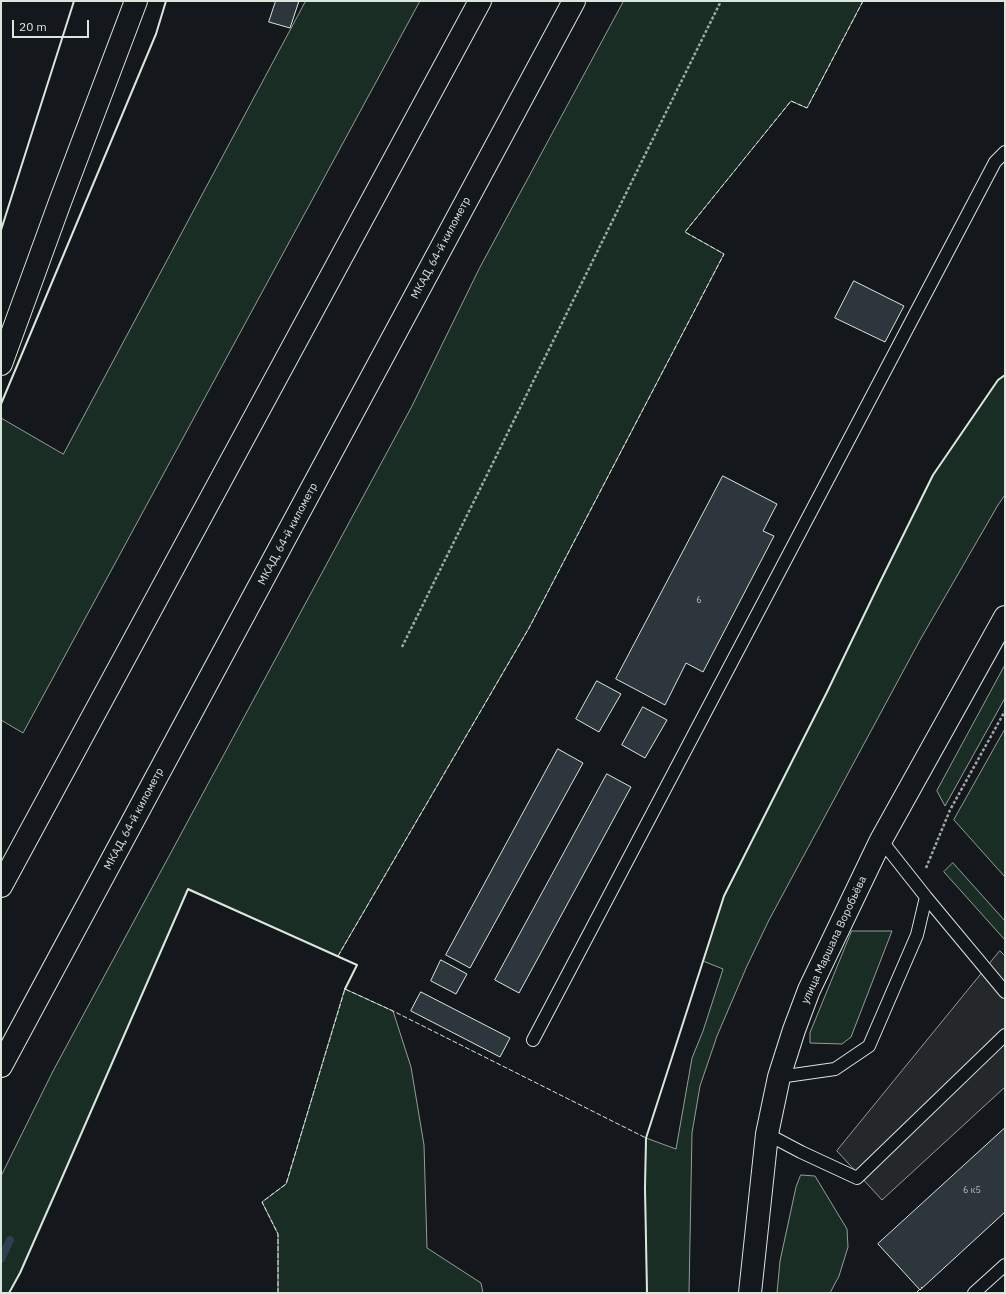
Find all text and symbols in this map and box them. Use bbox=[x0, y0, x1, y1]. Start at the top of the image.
scale bar bbox=[14, 12, 91, 38]
text: 20 m bbox=[19, 19, 47, 34]
street label: МКАД, 64-й километр bbox=[408, 195, 474, 301]
street label: МКАД, 64-й километр bbox=[255, 481, 321, 587]
house number: 6 bbox=[696, 595, 702, 605]
street label: МКАД, 64-й километр bbox=[101, 766, 167, 872]
street label: улица Маршала Воробьёва bbox=[799, 874, 869, 1006]
house number: 6 к5 bbox=[963, 1185, 981, 1195]

